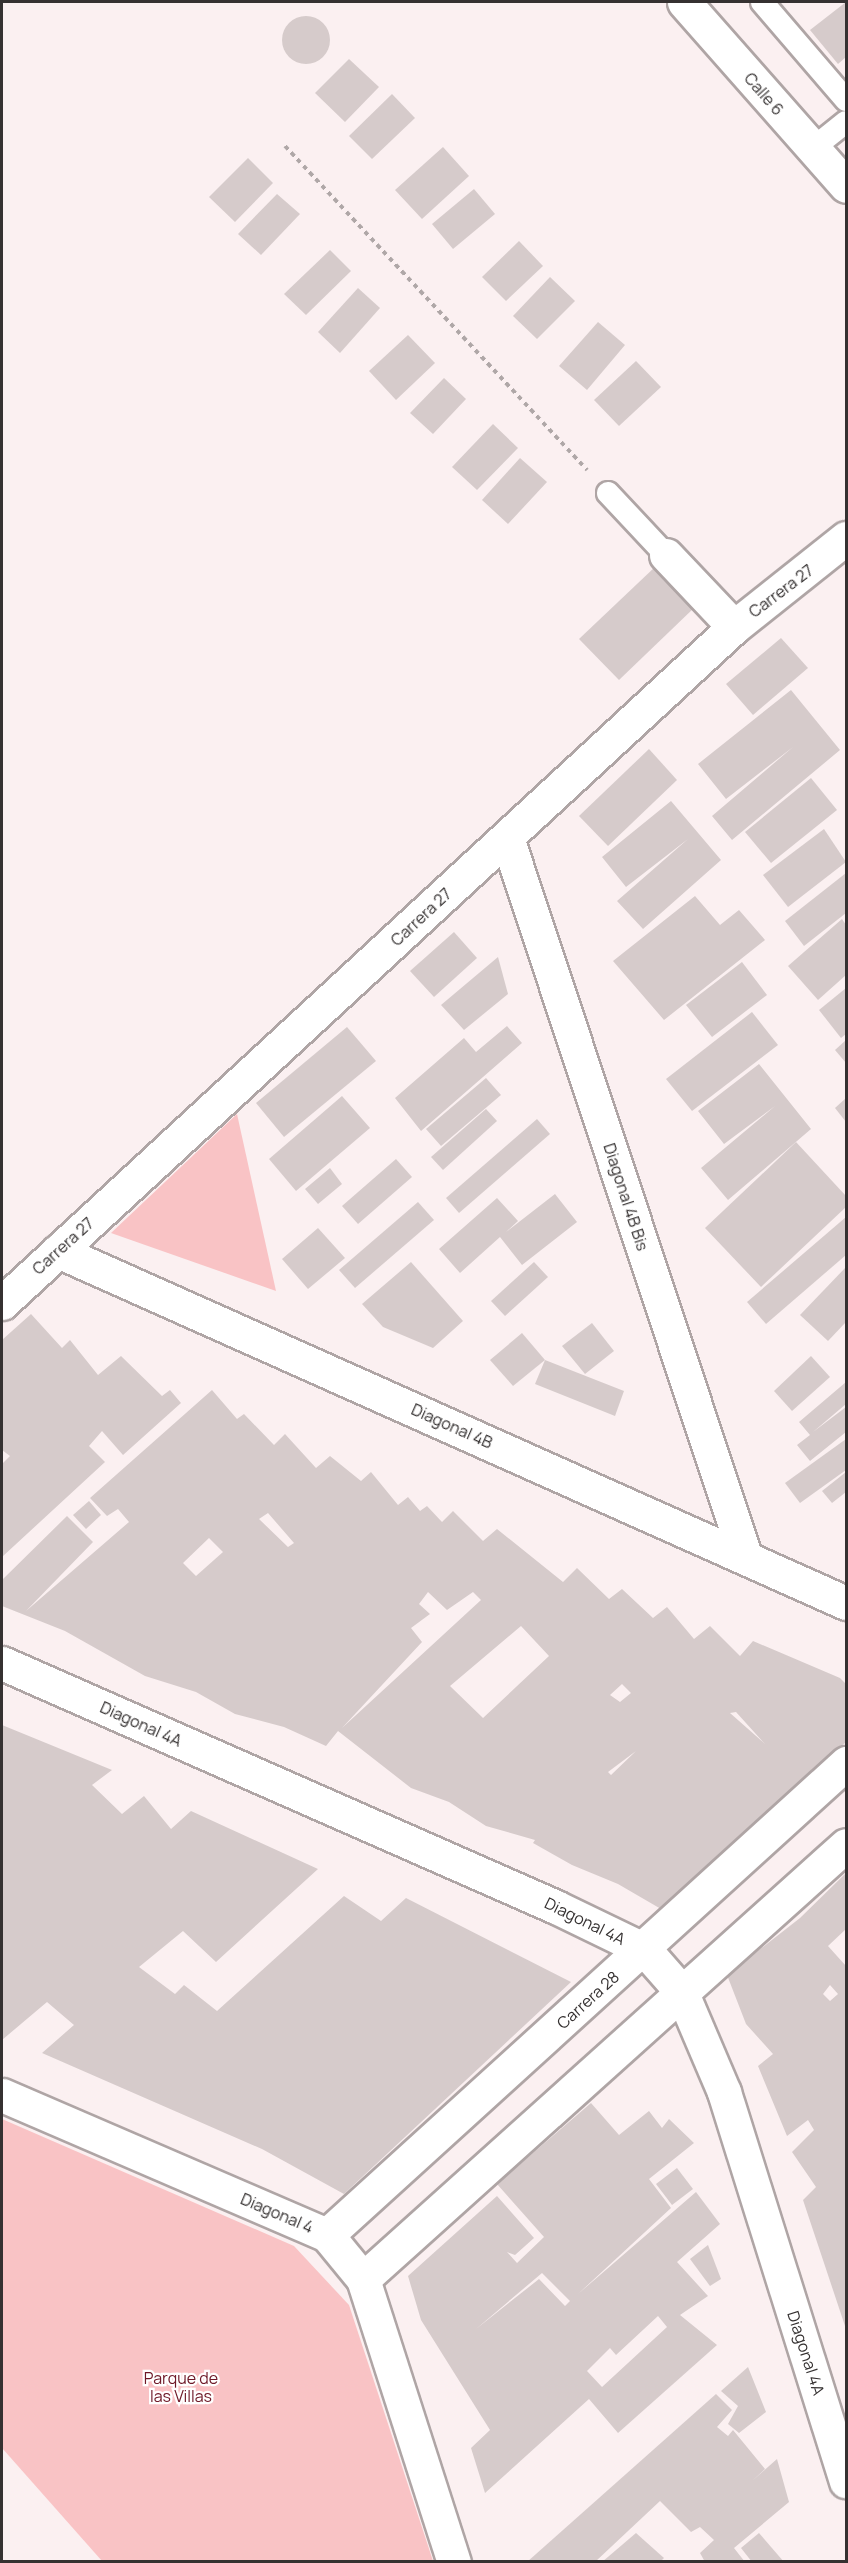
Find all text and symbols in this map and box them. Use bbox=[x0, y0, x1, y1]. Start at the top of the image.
street label: Calle 6 bbox=[740, 69, 788, 119]
street label: Carrera 27 bbox=[745, 561, 817, 621]
street label: Carrera 27 bbox=[387, 884, 455, 950]
street label: Diagonal 4B Bis bbox=[600, 1141, 652, 1253]
street label: Carrera 27 bbox=[28, 1214, 98, 1278]
street label: Diagonal 4B bbox=[408, 1400, 496, 1452]
street label: Diagonal 4A bbox=[97, 1697, 185, 1751]
street label: Diagonal 4A bbox=[542, 1893, 628, 1949]
street label: Carrera 28 bbox=[553, 1967, 623, 2033]
street label: Diagonal 4 bbox=[238, 2189, 316, 2237]
street label: Diagonal 4A bbox=[783, 2308, 829, 2398]
park label: Parque de las Villas bbox=[144, 2368, 218, 2406]

